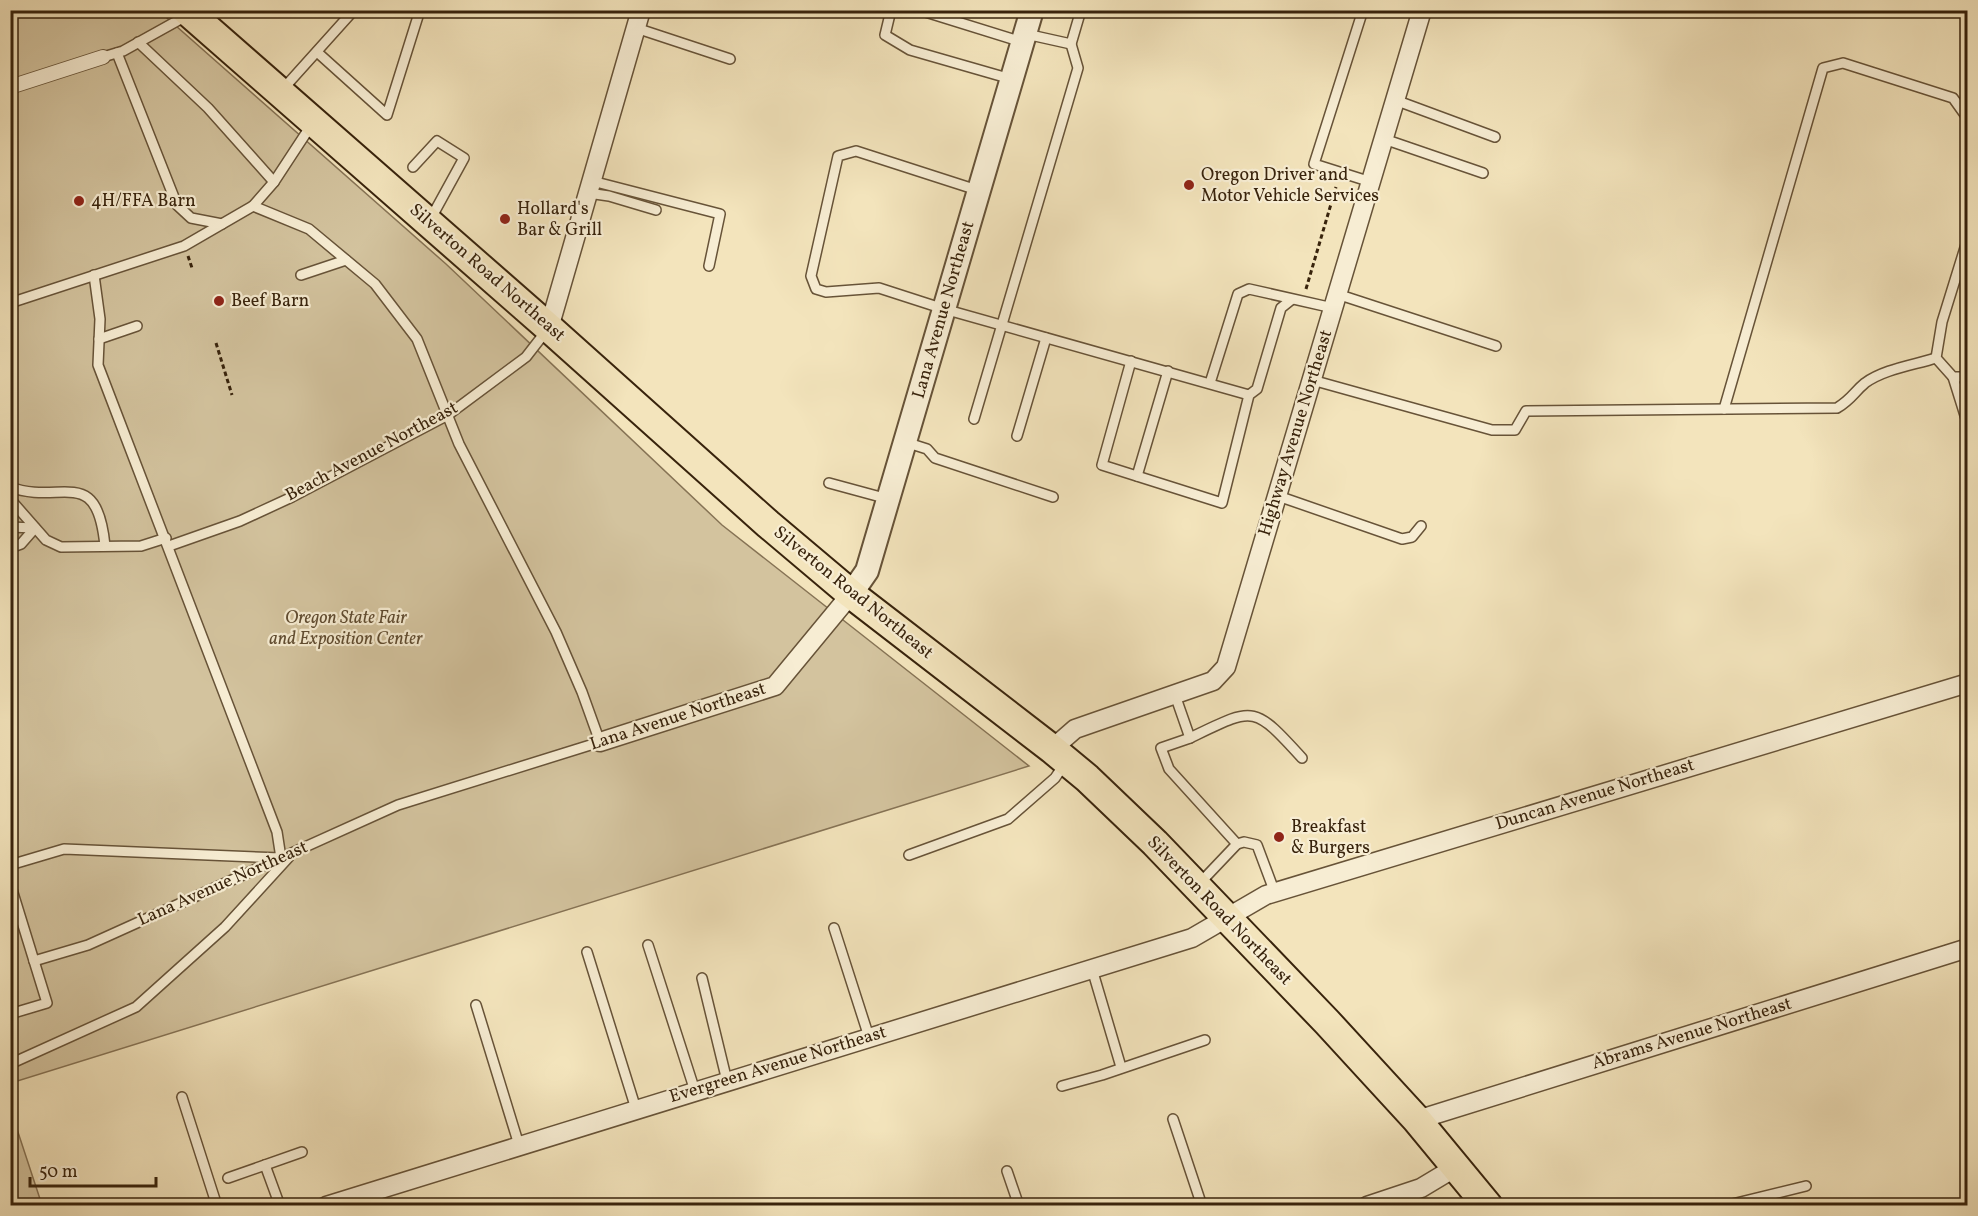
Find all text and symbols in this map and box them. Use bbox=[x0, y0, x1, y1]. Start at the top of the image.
place label: Oregon Driver and Motor Vehicle Services bbox=[1201, 163, 1379, 209]
marker: Oregon Driver and Motor Vehicle Services bbox=[1182, 178, 1196, 192]
place label: 4H/FFA Barn bbox=[91, 189, 196, 214]
marker: 4H/FFA Barn bbox=[72, 194, 86, 208]
place label: Hollard's Bar & Grill bbox=[517, 197, 602, 243]
street label: Silverton Road Northeast bbox=[404, 198, 570, 348]
marker: Hollard's Bar & Grill bbox=[498, 212, 512, 226]
street label: Lana Avenue Northeast bbox=[907, 218, 981, 402]
place label: Beef Barn bbox=[231, 289, 310, 314]
marker: Beef Barn bbox=[212, 294, 226, 308]
street label: Highway Avenue Northeast bbox=[1253, 327, 1339, 539]
street label: Beach Avenue Northeast bbox=[281, 396, 463, 508]
street label: Silverton Road Northeast bbox=[768, 521, 938, 665]
park label: Oregon State Fair and Exposition Center bbox=[269, 606, 423, 652]
street label: Lana Avenue Northeast bbox=[587, 677, 769, 757]
street label: Duncan Avenue Northeast bbox=[1492, 753, 1698, 837]
place label: Breakfast & Burgers bbox=[1291, 815, 1370, 861]
marker: Breakfast & Burgers bbox=[1272, 830, 1286, 844]
street label: Silverton Road Northeast bbox=[1141, 831, 1297, 991]
street label: Lana Avenue Northeast bbox=[134, 835, 312, 933]
street label: Abrams Avenue Northeast bbox=[1589, 992, 1795, 1076]
street label: Evergreen Avenue Northeast bbox=[666, 1020, 890, 1110]
scale bar bbox=[30, 1150, 156, 1188]
text: 50 m bbox=[39, 1160, 78, 1185]

